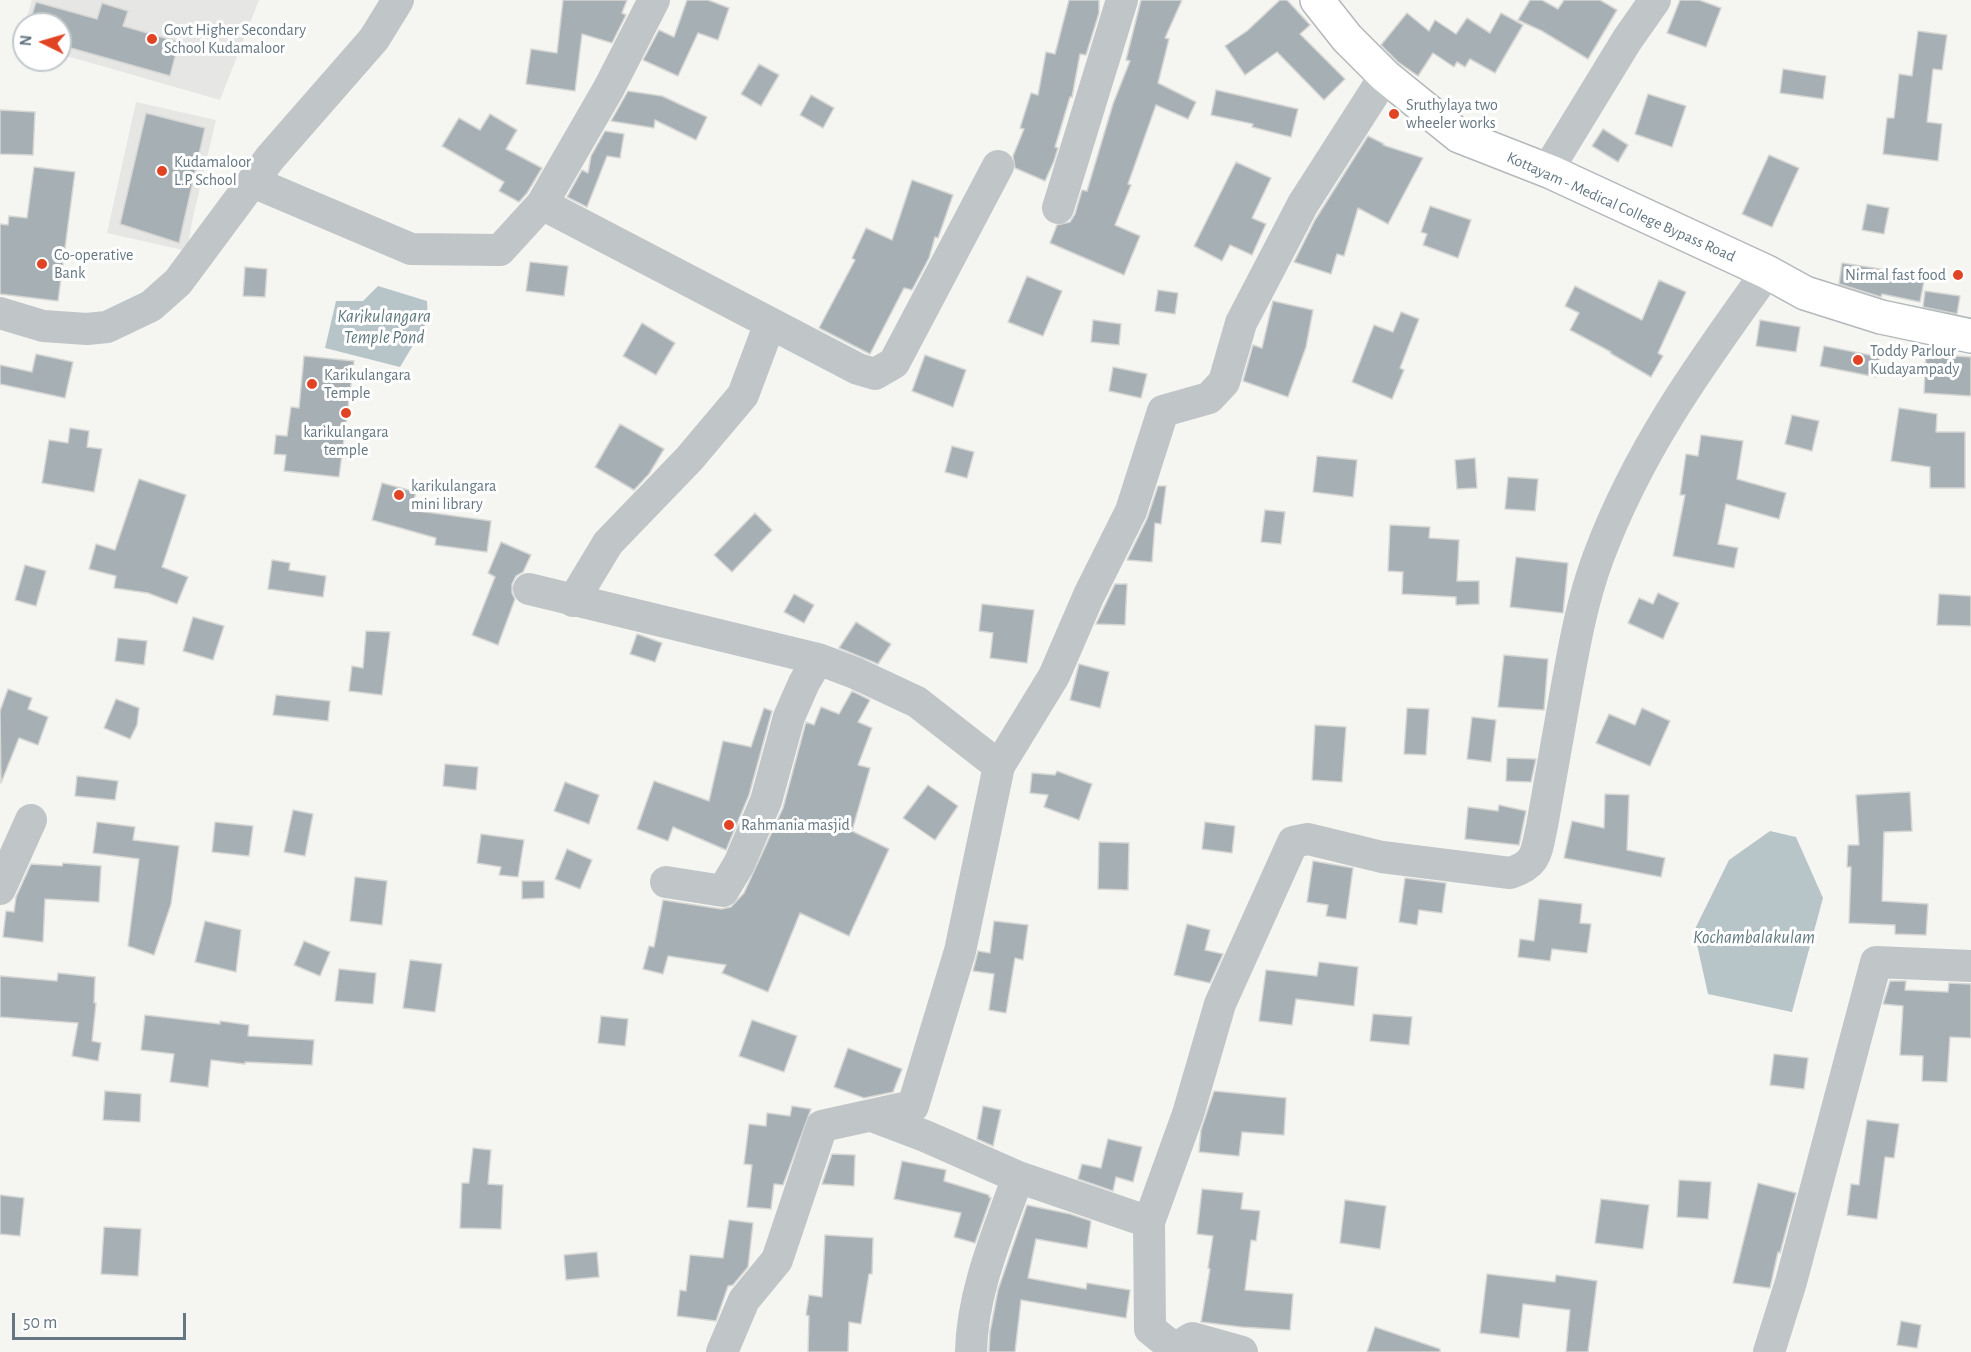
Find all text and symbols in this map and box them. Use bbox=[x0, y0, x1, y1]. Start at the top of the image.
north arrow bbox=[12, 12, 72, 72]
place label: Govt Higher Secondary School Kudamaloor bbox=[164, 20, 306, 58]
marker: Govt Higher Secondary School Kudamaloor bbox=[145, 32, 159, 46]
text: N bbox=[18, 34, 35, 47]
place label: Sruthylaya two wheeler works bbox=[1406, 95, 1498, 133]
marker: Sruthylaya two wheeler works bbox=[1387, 107, 1401, 121]
street label: Kottayam - Medical College Bypass Road bbox=[1504, 148, 1738, 266]
place label: Kudamaloor L.P School bbox=[174, 152, 251, 190]
marker: Kudamaloor L.P School bbox=[155, 164, 169, 178]
place label: Co-operative Bank bbox=[54, 245, 133, 283]
marker: Co-operative Bank bbox=[35, 257, 49, 271]
place label: Nirmal fast food bbox=[1845, 265, 1946, 285]
marker: Nirmal fast food bbox=[1951, 268, 1965, 282]
water label: Karikulangara Temple Pond bbox=[337, 306, 431, 348]
place label: Toddy Parlour Kudayampady bbox=[1870, 341, 1959, 379]
marker: Toddy Parlour Kudayampady bbox=[1851, 353, 1865, 367]
place label: Karikulangara Temple bbox=[324, 365, 411, 403]
marker: Karikulangara Temple bbox=[305, 377, 319, 391]
marker: karikulangara temple bbox=[339, 406, 353, 420]
place label: karikulangara temple bbox=[303, 422, 389, 460]
place label: karikulangara mini library bbox=[411, 476, 496, 514]
marker: karikulangara mini library bbox=[392, 488, 406, 502]
place label: Rahmania masjid bbox=[741, 815, 850, 835]
marker: Rahmania masjid bbox=[722, 818, 736, 832]
water label: Kochambalakulam bbox=[1693, 927, 1815, 949]
scale bar bbox=[15, 1301, 189, 1339]
text: 50 m bbox=[23, 1314, 57, 1332]

